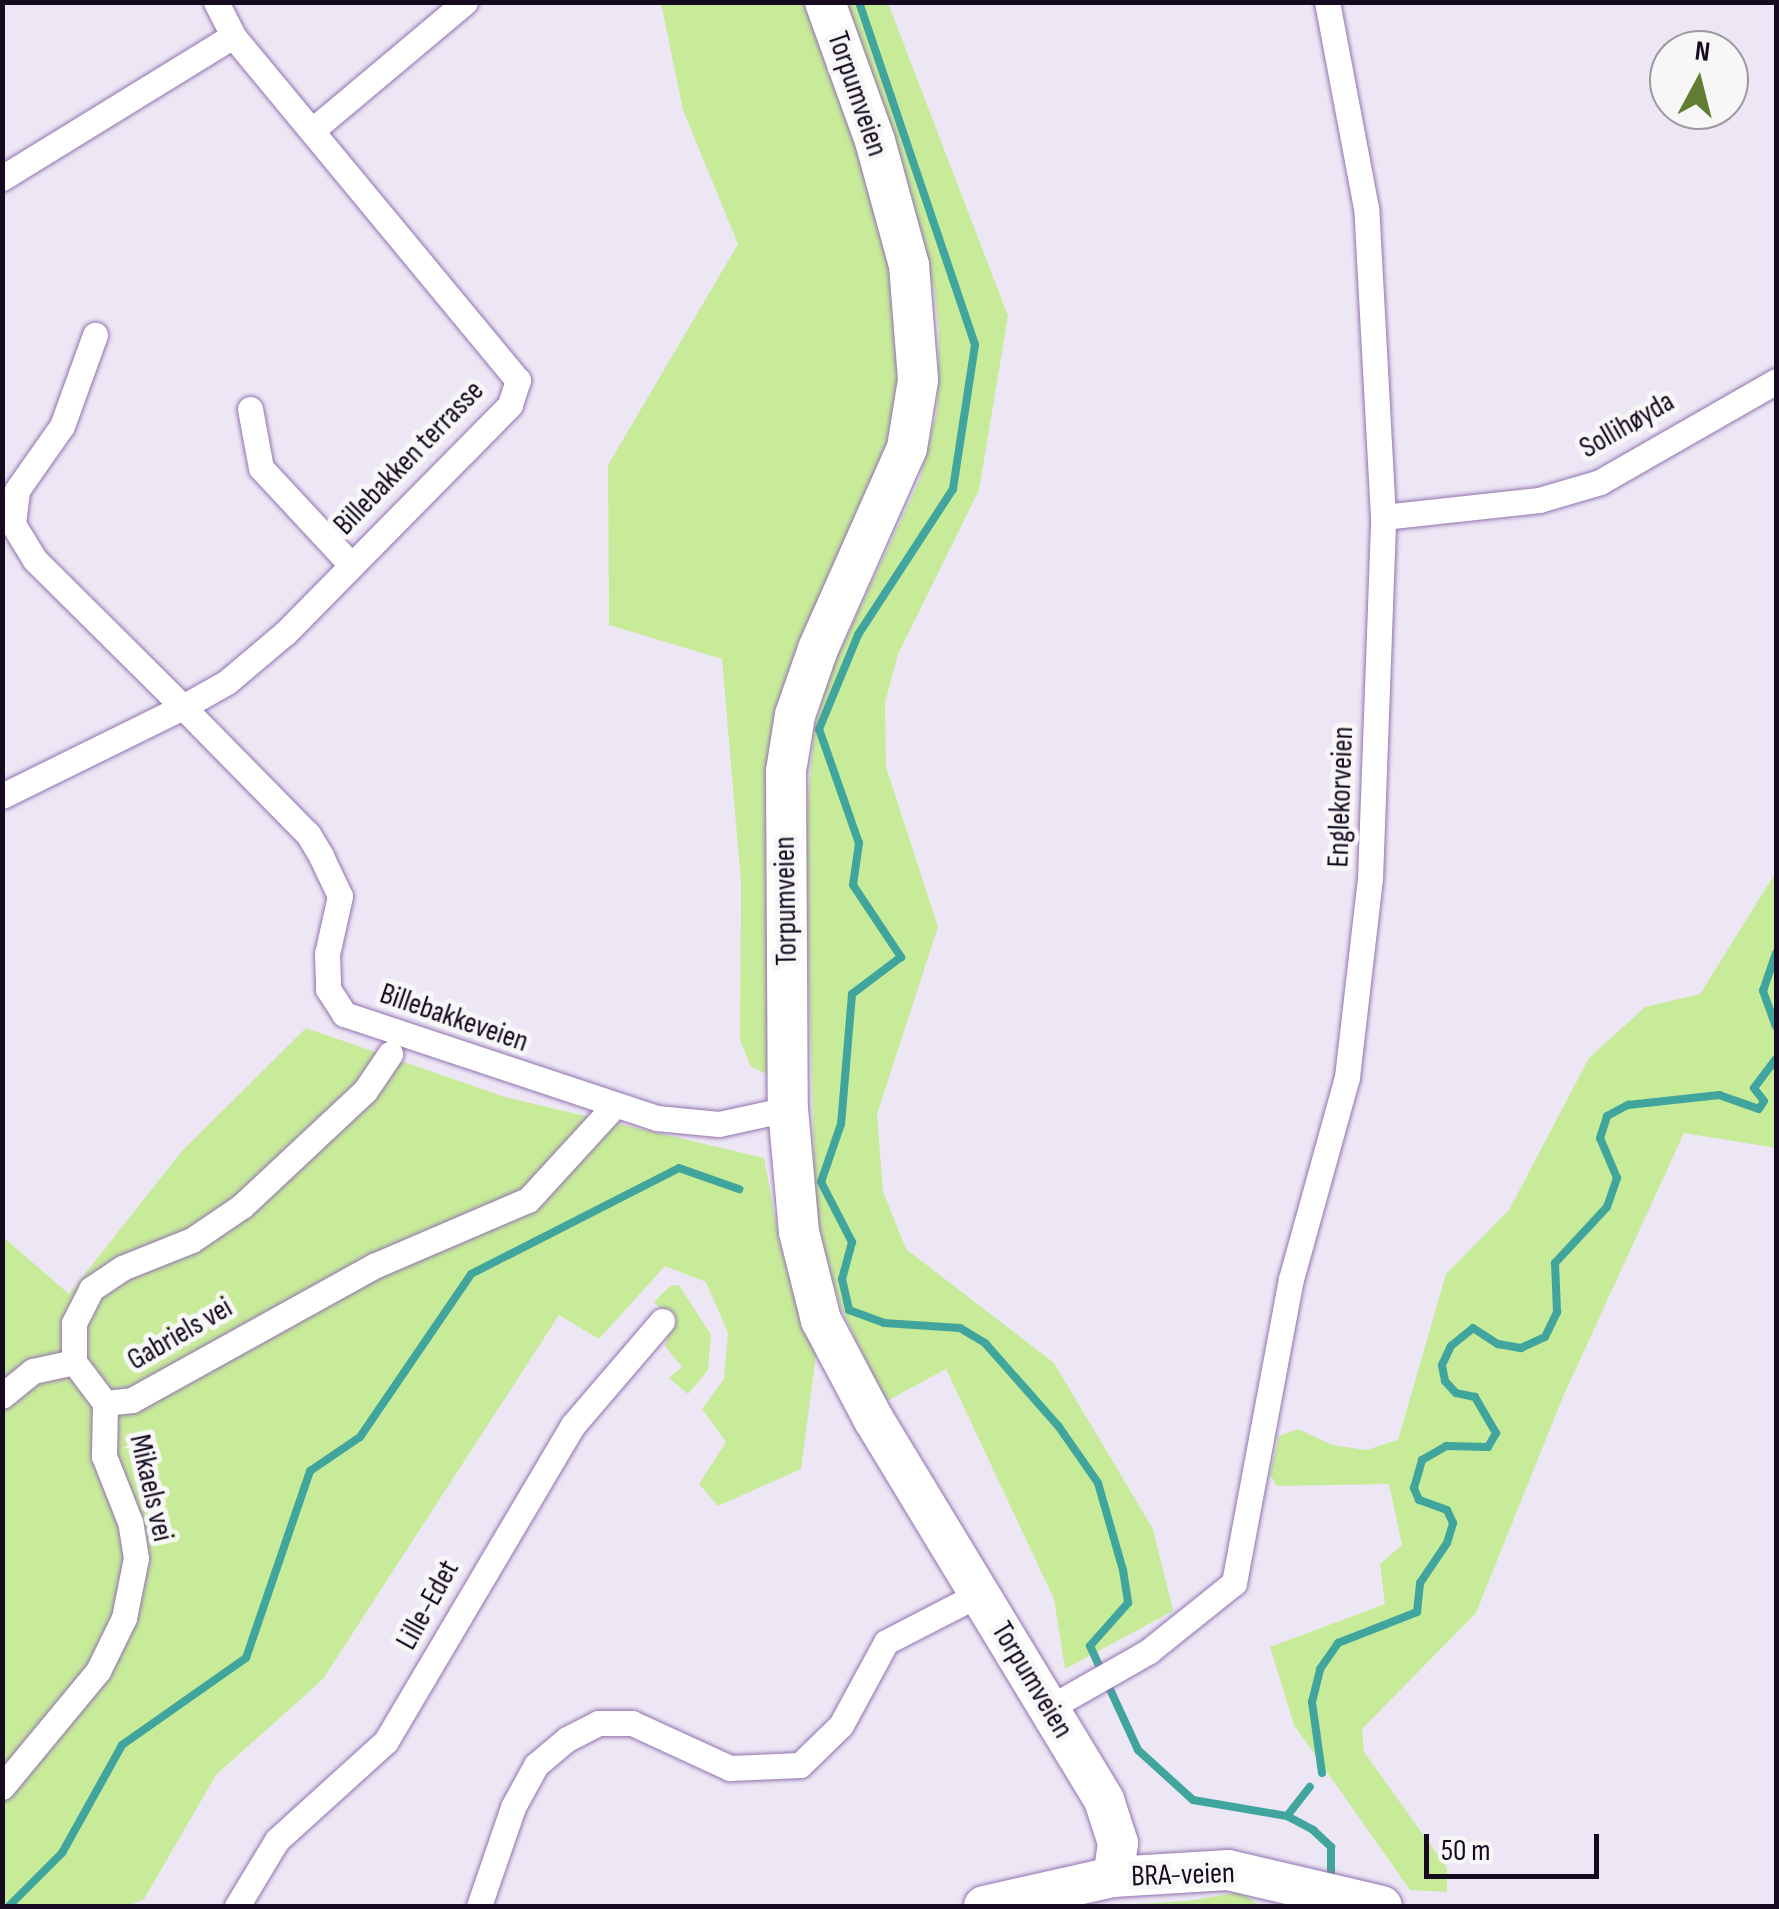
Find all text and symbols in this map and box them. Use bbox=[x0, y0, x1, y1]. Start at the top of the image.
street label: Torpumveien bbox=[819, 27, 895, 161]
north arrow bbox=[1649, 30, 1749, 130]
text: N bbox=[1693, 34, 1712, 69]
street label: Billebakken terrasse bbox=[326, 373, 492, 543]
street label: Sollihøyda bbox=[1573, 384, 1681, 466]
street label: Englekorveien bbox=[1321, 726, 1361, 868]
street label: Torpumveien bbox=[767, 836, 805, 966]
street label: Billebakkeveien bbox=[375, 976, 533, 1060]
street label: Gabriels vei bbox=[121, 1290, 239, 1378]
street label: Mikaels vei bbox=[121, 1431, 181, 1545]
street label: Lille-Edet bbox=[389, 1554, 467, 1656]
street label: Torpumveien bbox=[983, 1615, 1081, 1745]
scale bar bbox=[1429, 1814, 1604, 1876]
text: 50 m bbox=[1441, 1833, 1490, 1869]
street label: BRA-veien bbox=[1131, 1855, 1235, 1895]

